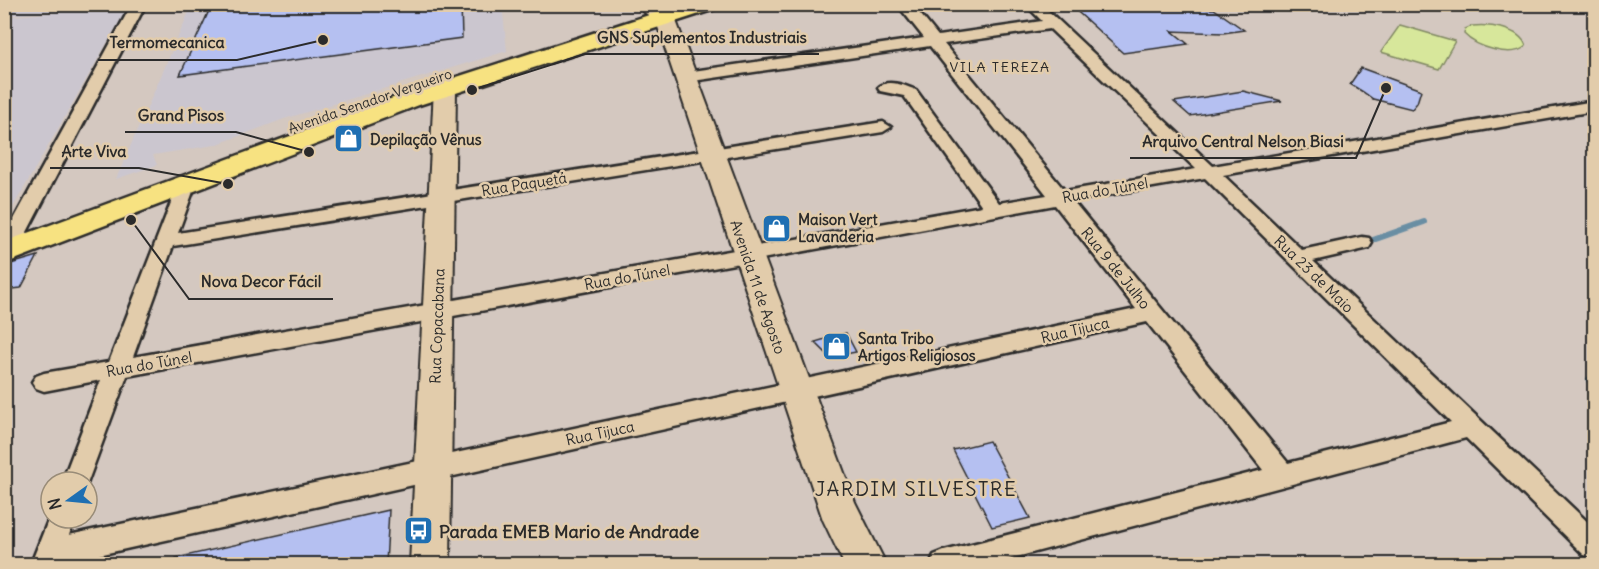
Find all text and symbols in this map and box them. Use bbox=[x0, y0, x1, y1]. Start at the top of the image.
callout: GNS Suplementos Industriais bbox=[585, 20, 819, 54]
callout: Termomecanica bbox=[98, 26, 237, 60]
text: GNS Suplementos Industriais bbox=[597, 27, 807, 48]
text: Termomecanica bbox=[109, 32, 225, 52]
district label: VILA TEREZA bbox=[950, 58, 1050, 76]
street label: Avenida Senador Vergueiro bbox=[286, 64, 454, 137]
callout: Grand Pisos bbox=[125, 98, 236, 132]
text: Grand Pisos bbox=[138, 105, 224, 125]
shop icon: Depilação Vênus bbox=[333, 123, 365, 155]
callout: Arquivo Central Nelson Biasi bbox=[1130, 124, 1356, 158]
place label: Depilação Vênus bbox=[370, 130, 482, 150]
text: Arquivo Central Nelson Biasi bbox=[1142, 131, 1344, 152]
callout: Arte Viva bbox=[50, 134, 139, 168]
text: Arte Viva bbox=[62, 141, 126, 161]
street label: Rua Paquetá bbox=[480, 168, 568, 200]
street label: Rua do Túnel bbox=[1061, 173, 1149, 207]
place label: Maison Vert Lavanderia bbox=[798, 210, 878, 246]
shop icon: Maison Vert Lavanderia bbox=[761, 212, 793, 244]
street label: Avenida 11 de Agosto bbox=[726, 217, 790, 357]
street label: Rua 9 de Julho bbox=[1077, 223, 1155, 313]
street label: Rua 23 de Maio bbox=[1270, 231, 1358, 317]
street label: Rua do Túnel bbox=[583, 260, 671, 294]
callout: Nova Decor Fácil bbox=[189, 265, 333, 299]
street label: Rua Copacabana bbox=[425, 267, 449, 384]
text: Nova Decor Fácil bbox=[201, 271, 321, 291]
street label: Rua Tijuca bbox=[1039, 313, 1111, 347]
place label: Santa Tribo Artigos Religiosos bbox=[858, 329, 976, 366]
shop icon: Santa Tribo Artigos Religiosos bbox=[821, 331, 853, 363]
street label: Rua do Túnel bbox=[105, 347, 193, 381]
street label: Rua Tijuca bbox=[564, 416, 636, 450]
north arrow bbox=[39, 470, 99, 530]
district label: JARDIM SILVESTRE bbox=[815, 476, 1017, 501]
text: N bbox=[43, 496, 66, 512]
bus stop icon: Parada EMEB Mario de Andrade bbox=[402, 515, 434, 547]
place label: Parada EMEB Mario de Andrade bbox=[439, 520, 699, 543]

